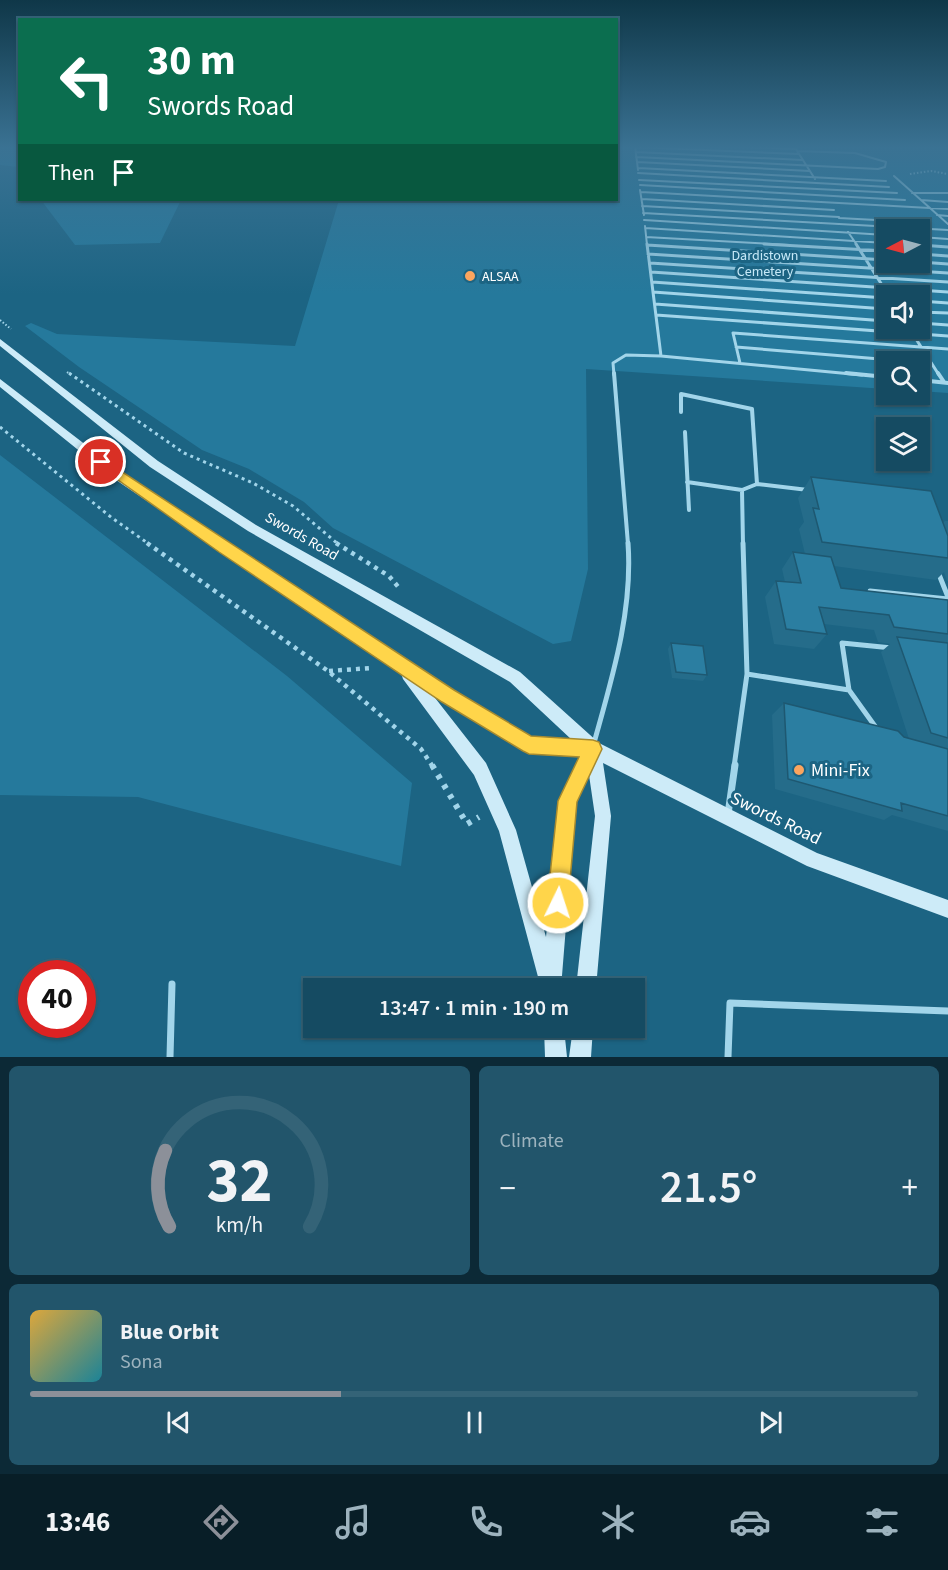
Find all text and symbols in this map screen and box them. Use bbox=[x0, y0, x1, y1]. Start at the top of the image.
text: 30 m bbox=[147, 31, 236, 91]
icon: left bbox=[48, 42, 126, 120]
text: Swords Road bbox=[147, 87, 294, 126]
icon: arrive bbox=[107, 156, 140, 189]
text: Then bbox=[48, 157, 95, 189]
north arrow bbox=[876, 219, 930, 273]
map controls bbox=[876, 219, 930, 471]
park label: Dardistown Cemetery bbox=[732, 246, 799, 282]
place label: ALSAA bbox=[482, 267, 519, 287]
marker: ALSAA bbox=[463, 269, 477, 283]
button: sound bbox=[876, 285, 930, 339]
button: search bbox=[876, 351, 930, 405]
button: layers bbox=[876, 417, 930, 471]
pin bbox=[75, 436, 126, 487]
icon: arrive bbox=[84, 445, 117, 478]
street label: Swords Road bbox=[261, 507, 342, 566]
place label: Mini-Fix bbox=[811, 758, 870, 783]
marker: Mini-Fix bbox=[792, 763, 806, 777]
street label: Swords Road bbox=[726, 786, 825, 851]
position arrow bbox=[526, 871, 590, 935]
speed limit sign: 40 bbox=[18, 960, 96, 1038]
text: 13:47 · 1 min · 190 m bbox=[379, 992, 569, 1024]
text: Climate bbox=[500, 1127, 564, 1155]
text: 32 bbox=[206, 1137, 272, 1226]
text: 21.5° bbox=[660, 1156, 757, 1220]
text: − bbox=[500, 1165, 516, 1212]
text: + bbox=[902, 1165, 918, 1212]
text: km/h bbox=[215, 1211, 263, 1242]
text: Blue Orbit bbox=[120, 1316, 219, 1348]
text: Sona bbox=[120, 1348, 163, 1376]
icon: previous bbox=[162, 1406, 195, 1439]
icon: pause bbox=[458, 1406, 491, 1439]
icon: next bbox=[754, 1406, 787, 1439]
icon: directions bbox=[200, 1501, 242, 1543]
icon: music bbox=[332, 1501, 374, 1543]
icon: phone bbox=[465, 1501, 507, 1543]
icon: climate bbox=[597, 1501, 639, 1543]
icon: car bbox=[729, 1501, 771, 1543]
icon: filters bbox=[861, 1501, 903, 1543]
text: 13:46 bbox=[45, 1503, 110, 1542]

